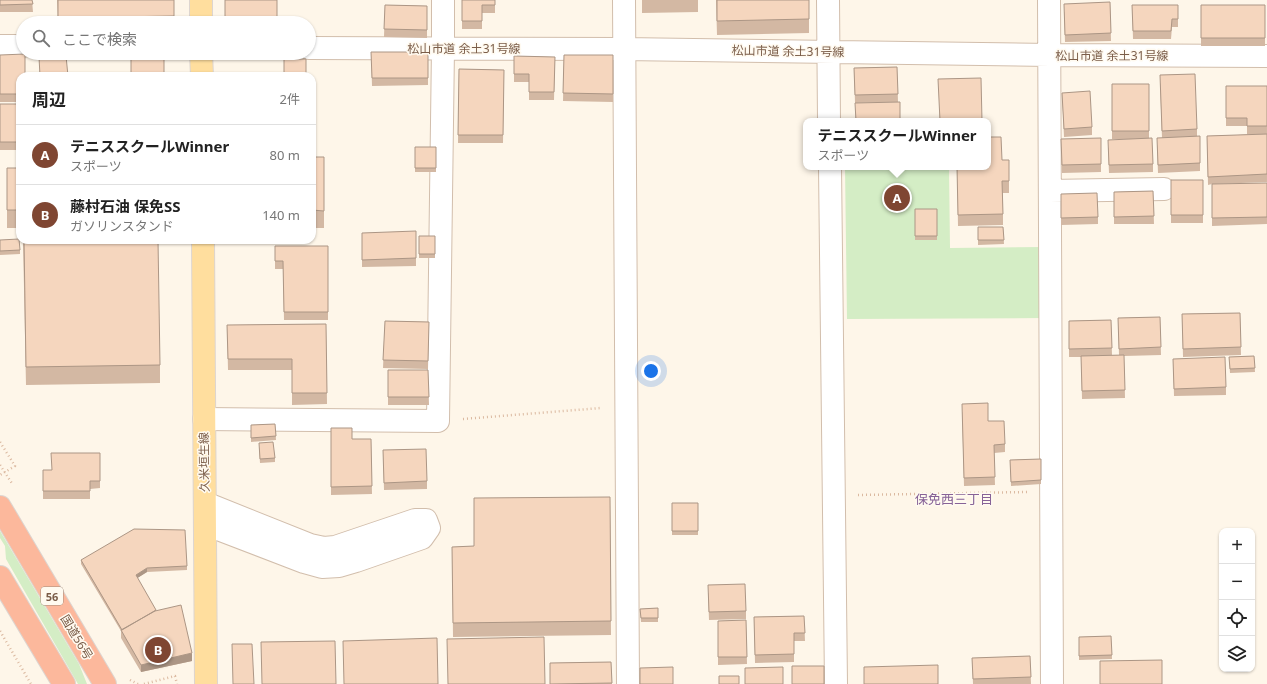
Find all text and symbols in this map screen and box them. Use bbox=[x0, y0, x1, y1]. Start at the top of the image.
search box bbox=[16, 16, 316, 60]
icon: search bbox=[30, 27, 52, 49]
text: ここで検索 bbox=[62, 29, 137, 49]
street label: 松山市道 余土31号線 bbox=[408, 40, 520, 57]
street label: 松山市道 余土31号線 bbox=[731, 42, 845, 60]
street label: 松山市道 余土31号線 bbox=[1056, 47, 1168, 64]
text: 周辺 bbox=[32, 88, 66, 111]
text: 2件 bbox=[280, 90, 300, 108]
popup bbox=[803, 118, 991, 170]
text: テニススクールWinner bbox=[817, 125, 977, 145]
text: テニススクールWinner bbox=[70, 136, 229, 156]
text: A bbox=[41, 146, 50, 164]
text: 80 m bbox=[270, 146, 300, 164]
text: スポーツ bbox=[817, 146, 869, 164]
text: スポーツ bbox=[70, 157, 122, 175]
pin: A bbox=[884, 183, 910, 213]
text: 藤村石油 保免SS bbox=[70, 196, 180, 216]
text: B bbox=[41, 206, 49, 224]
text: 140 m bbox=[262, 206, 300, 224]
text: ガソリンスタンド bbox=[70, 217, 174, 235]
your location bbox=[641, 361, 661, 381]
street label: 久米垣生線 bbox=[195, 432, 213, 492]
district label: 保免西三丁目 bbox=[915, 490, 993, 508]
map controls bbox=[1219, 528, 1255, 672]
button: + bbox=[1219, 528, 1255, 564]
button: − bbox=[1219, 564, 1255, 600]
road number: 56 bbox=[41, 587, 63, 605]
button: locate bbox=[1219, 600, 1255, 636]
street label: 国道56号 bbox=[57, 611, 97, 663]
pin: B bbox=[145, 635, 171, 665]
button: layers bbox=[1219, 636, 1255, 672]

